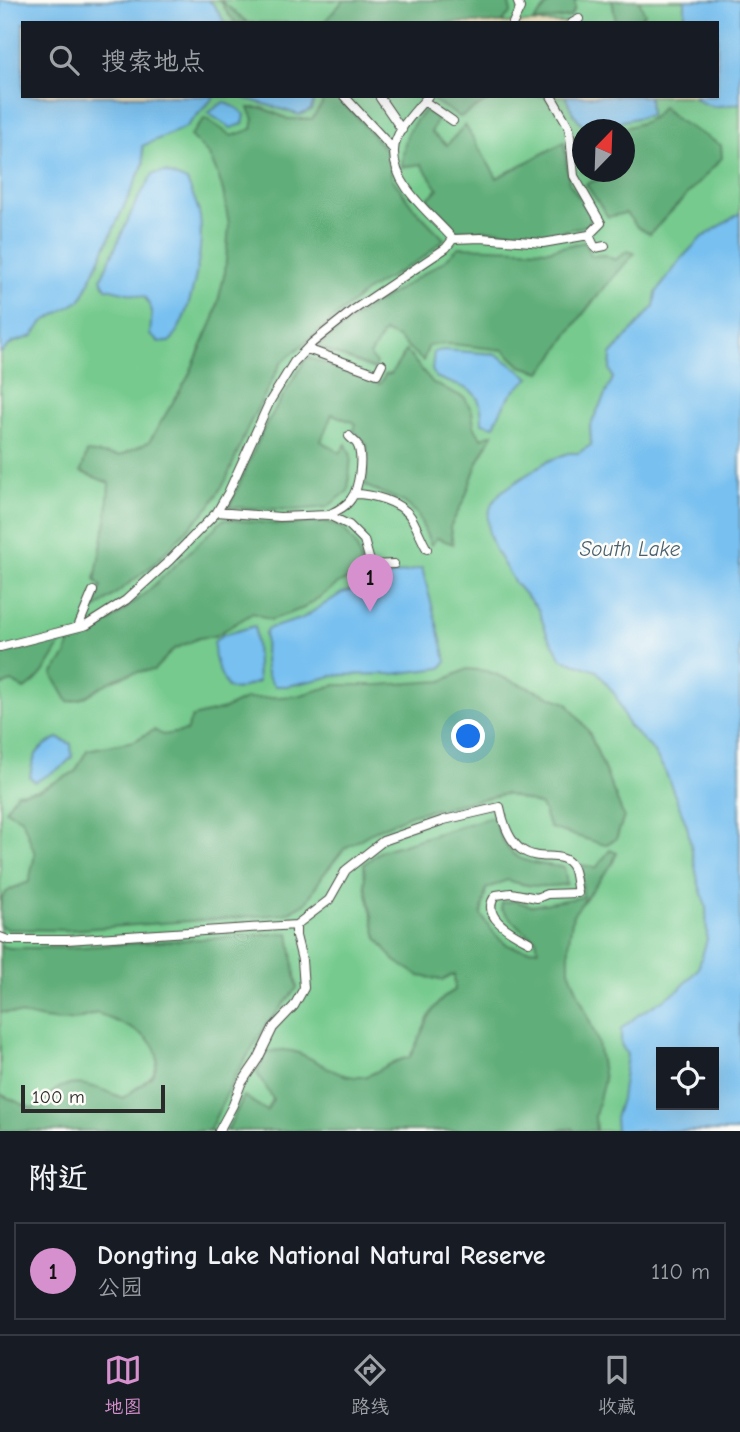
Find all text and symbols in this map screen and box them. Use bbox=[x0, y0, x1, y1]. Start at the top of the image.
search box bbox=[21, 21, 719, 98]
icon: search bbox=[45, 41, 83, 79]
text: 搜索地点 bbox=[101, 47, 205, 77]
north arrow bbox=[572, 119, 635, 182]
water label: South Lake bbox=[580, 537, 681, 561]
pin: 1 bbox=[347, 554, 393, 612]
your location bbox=[451, 719, 485, 753]
map controls bbox=[656, 1047, 719, 1110]
button: locate bbox=[656, 1047, 719, 1110]
scale bar bbox=[21, 1082, 164, 1114]
text: 100 m bbox=[32, 1086, 85, 1108]
text: 附近 bbox=[28, 1161, 88, 1196]
text: Dongting Lake National Natural Reserve bbox=[97, 1241, 546, 1271]
text: 1 bbox=[48, 1258, 58, 1285]
text: 110 m bbox=[651, 1258, 710, 1285]
text: 公园 bbox=[97, 1274, 143, 1301]
tab: 地图 bbox=[104, 1351, 142, 1418]
tab: 路线 bbox=[351, 1351, 389, 1418]
tab: 收藏 bbox=[598, 1351, 636, 1418]

